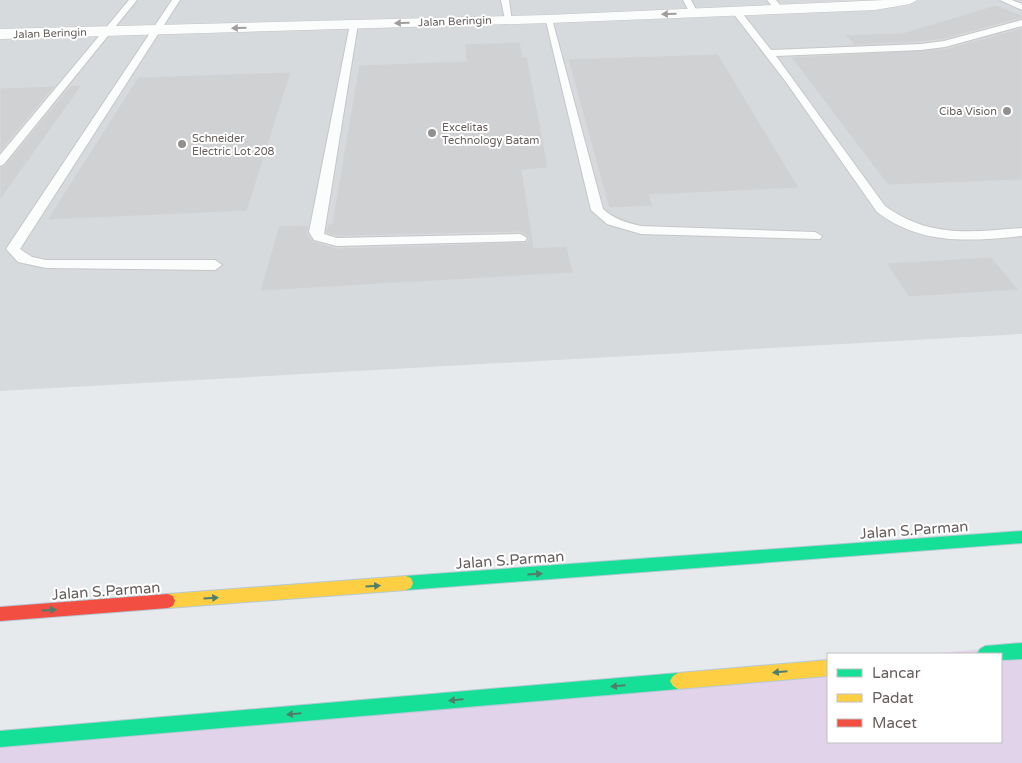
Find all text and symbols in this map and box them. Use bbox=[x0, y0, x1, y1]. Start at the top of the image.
one-way arrow bbox=[661, 10, 677, 18]
street label: Jalan Beringin bbox=[418, 14, 492, 29]
one-way arrow bbox=[393, 19, 409, 27]
one-way arrow bbox=[231, 24, 247, 32]
street label: Jalan Beringin bbox=[13, 26, 87, 41]
place label: Ciba Vision bbox=[939, 105, 997, 118]
marker: Ciba Vision bbox=[1001, 105, 1013, 117]
place label: Excelitas Technology Batam bbox=[442, 121, 539, 147]
marker: Excelitas Technology Batam bbox=[426, 127, 438, 139]
place label: Schneider Electric Lot 208 bbox=[192, 132, 275, 158]
marker: Schneider Electric Lot 208 bbox=[176, 138, 188, 150]
street label: Jalan S.Parman bbox=[859, 517, 969, 543]
street label: Jalan S.Parman bbox=[455, 547, 565, 573]
one-way arrow bbox=[527, 569, 543, 577]
street label: Jalan S.Parman bbox=[51, 578, 161, 604]
one-way arrow bbox=[365, 581, 381, 589]
one-way arrow bbox=[203, 594, 219, 602]
one-way arrow bbox=[41, 606, 57, 614]
legend bbox=[827, 653, 1002, 743]
text: Lancar bbox=[872, 664, 921, 682]
one-way arrow bbox=[771, 668, 787, 676]
one-way arrow bbox=[610, 682, 626, 690]
text: Padat bbox=[872, 689, 914, 707]
one-way arrow bbox=[448, 697, 464, 705]
one-way arrow bbox=[286, 711, 302, 719]
text: Macet bbox=[872, 714, 917, 732]

